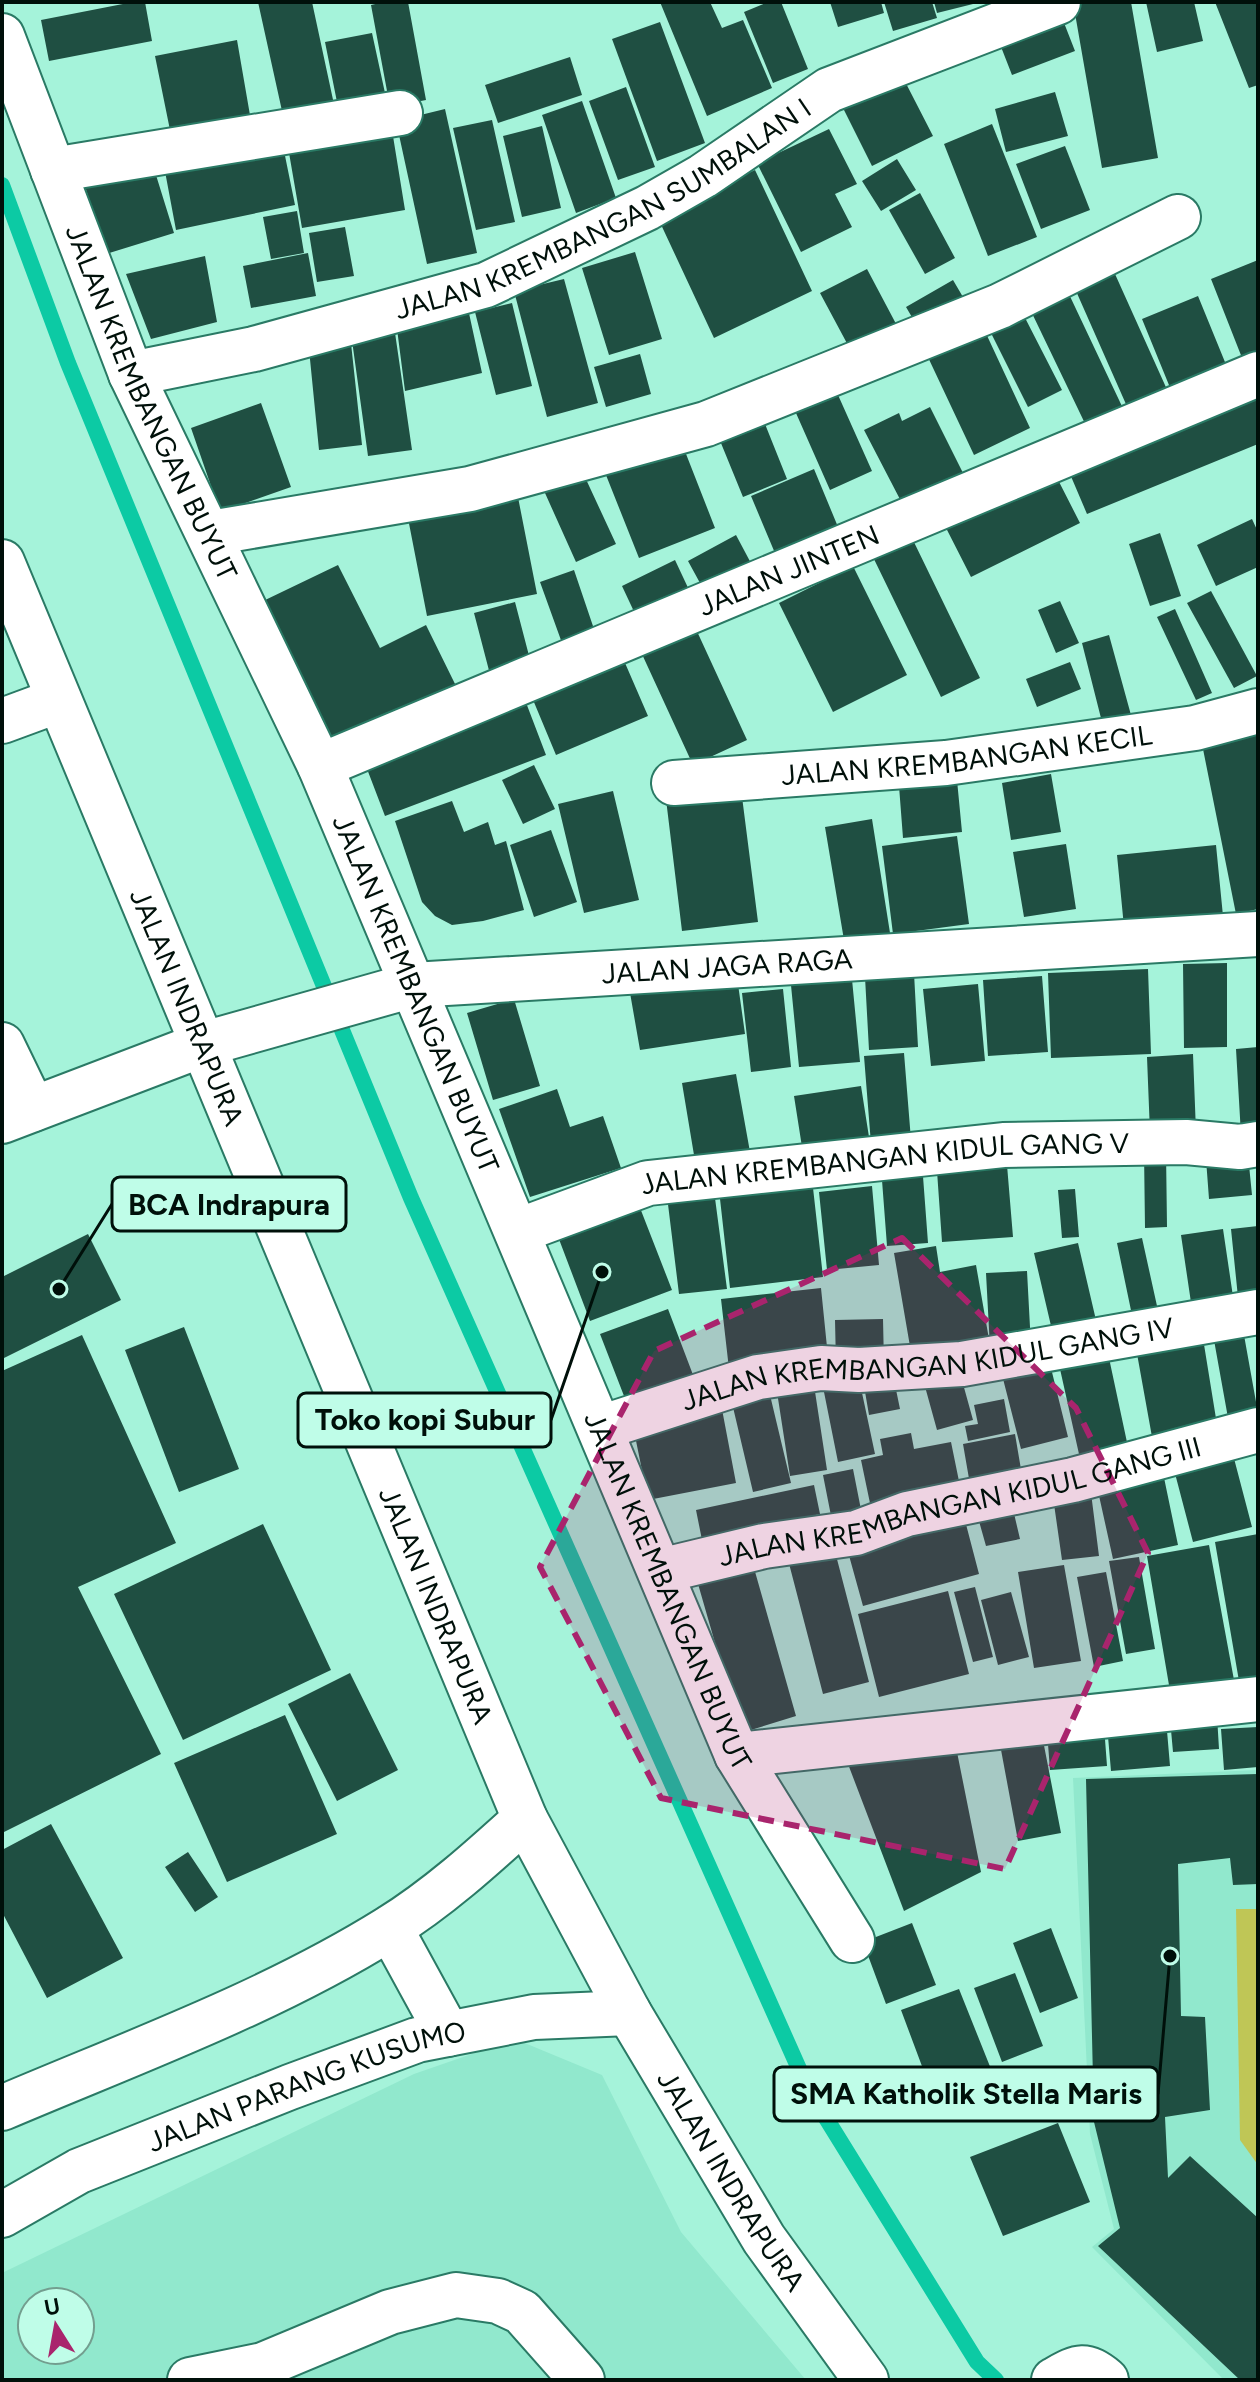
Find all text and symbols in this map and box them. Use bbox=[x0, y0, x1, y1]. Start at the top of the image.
street label: JALAN KREMBANGAN SUMBALAN I bbox=[391, 91, 817, 326]
street label: JALAN KREMBANGAN BUYUT bbox=[59, 220, 245, 586]
street label: JALAN JINTEN bbox=[693, 517, 884, 623]
street label: JALAN KREMBANGAN KECIL bbox=[780, 717, 1154, 792]
street label: JALAN KREMBANGAN BUYUT bbox=[325, 809, 507, 1178]
street label: JALAN INDRAPURA bbox=[123, 884, 251, 1130]
street label: JALAN JAGA RAGA bbox=[601, 942, 853, 991]
street label: JALAN KREMBANGAN KIDUL GANG V bbox=[634, 1126, 1130, 1202]
callout: BCA Indrapura bbox=[112, 1177, 346, 1231]
text: BCA Indrapura bbox=[128, 1186, 330, 1223]
street label: JALAN KREMBANGAN KIDUL GANG IV bbox=[677, 1310, 1177, 1418]
callout: Toko kopi Subur bbox=[298, 1393, 551, 1447]
text: Toko kopi Subur bbox=[315, 1401, 535, 1438]
street label: JALAN KREMBANGAN BUYUT bbox=[577, 1407, 759, 1777]
street label: JALAN KREMBANGAN KIDUL GANG III bbox=[715, 1429, 1205, 1573]
street label: JALAN INDRAPURA bbox=[372, 1482, 500, 1729]
street label: JALAN PARANG KUSUMO bbox=[142, 2014, 468, 2159]
street label: JALAN INDRAPURA bbox=[650, 2064, 813, 2297]
callout: SMA Katholik Stella Maris bbox=[774, 2067, 1158, 2121]
text: SMA Katholik Stella Maris bbox=[790, 2075, 1142, 2112]
north arrow bbox=[16, 2286, 96, 2366]
text: U bbox=[42, 2292, 62, 2322]

